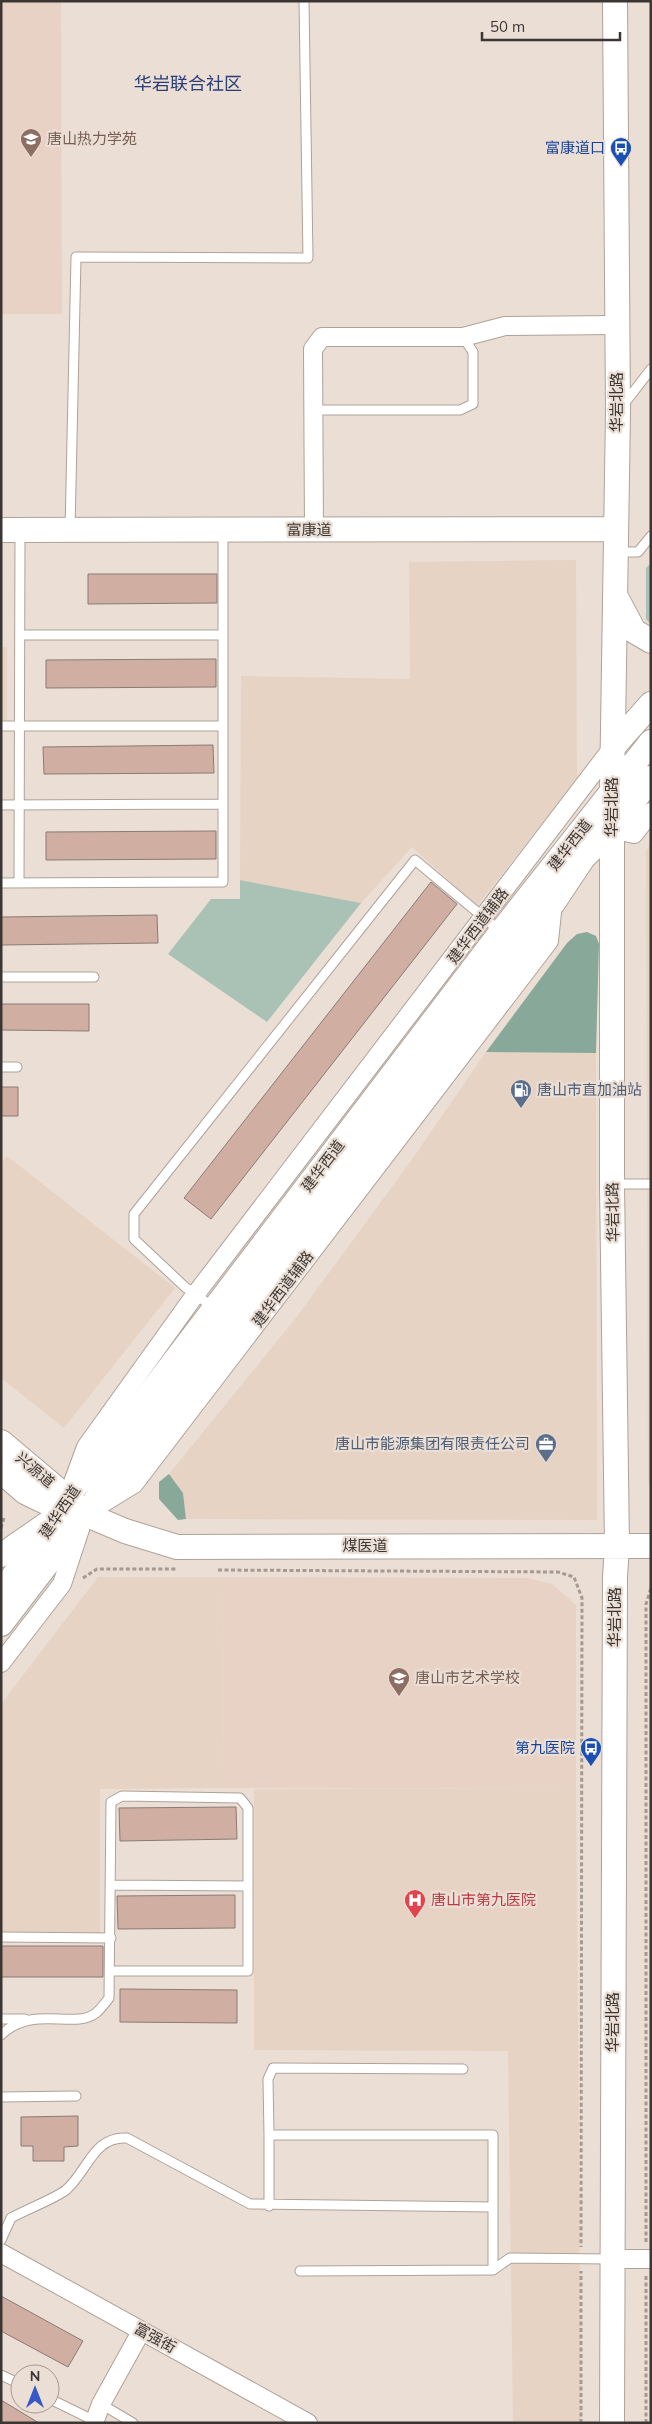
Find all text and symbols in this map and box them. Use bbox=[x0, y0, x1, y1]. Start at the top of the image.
scale bar bbox=[482, 10, 620, 42]
text: 50 m bbox=[490, 17, 525, 36]
district label: 华岩联合社区 bbox=[134, 72, 242, 95]
school or university icon: 唐山热力学苑 bbox=[19, 127, 43, 158]
place label: 唐山热力学苑 bbox=[47, 129, 137, 148]
bus stop icon: 富康道口 bbox=[609, 136, 633, 167]
place label: 富康道口 bbox=[545, 138, 605, 157]
street label: 华岩北路 bbox=[607, 372, 626, 432]
street label: 富康道 bbox=[286, 520, 332, 539]
street label: 华岩北路 bbox=[602, 777, 621, 837]
street label: 建华西道 bbox=[544, 815, 596, 874]
street label: 建华西道辅路 bbox=[443, 884, 512, 967]
fuel station icon: 唐山市直加油站 bbox=[509, 1078, 533, 1109]
place label: 唐山市直加油站 bbox=[537, 1080, 642, 1099]
street label: 建华西道 bbox=[297, 1136, 348, 1195]
street label: 华岩北路 bbox=[602, 1182, 623, 1242]
street label: 建华西道辅路 bbox=[248, 1247, 317, 1330]
office icon: 唐山市能源集团有限责任公司 bbox=[534, 1432, 558, 1463]
place label: 唐山市能源集团有限责任公司 bbox=[335, 1434, 530, 1453]
street label: 兴源道 bbox=[12, 1448, 59, 1491]
street label: 建华西道 bbox=[35, 1482, 84, 1542]
street label: 煤医道 bbox=[342, 1536, 388, 1555]
street label: 华岩北路 bbox=[605, 1587, 624, 1647]
school or university icon: 唐山市艺术学校 bbox=[387, 1666, 411, 1697]
place label: 唐山市艺术学校 bbox=[415, 1668, 520, 1687]
bus stop icon: 第九医院 bbox=[579, 1736, 603, 1767]
place label: 第九医院 bbox=[515, 1738, 575, 1757]
hospital icon: 唐山市第九医院 bbox=[403, 1888, 427, 1919]
place label: 唐山市第九医院 bbox=[431, 1890, 536, 1909]
street label: 华岩北路 bbox=[603, 1992, 622, 2052]
street label: 富强街 bbox=[131, 2318, 180, 2357]
north arrow bbox=[10, 2364, 60, 2414]
text: N bbox=[30, 2367, 40, 2385]

